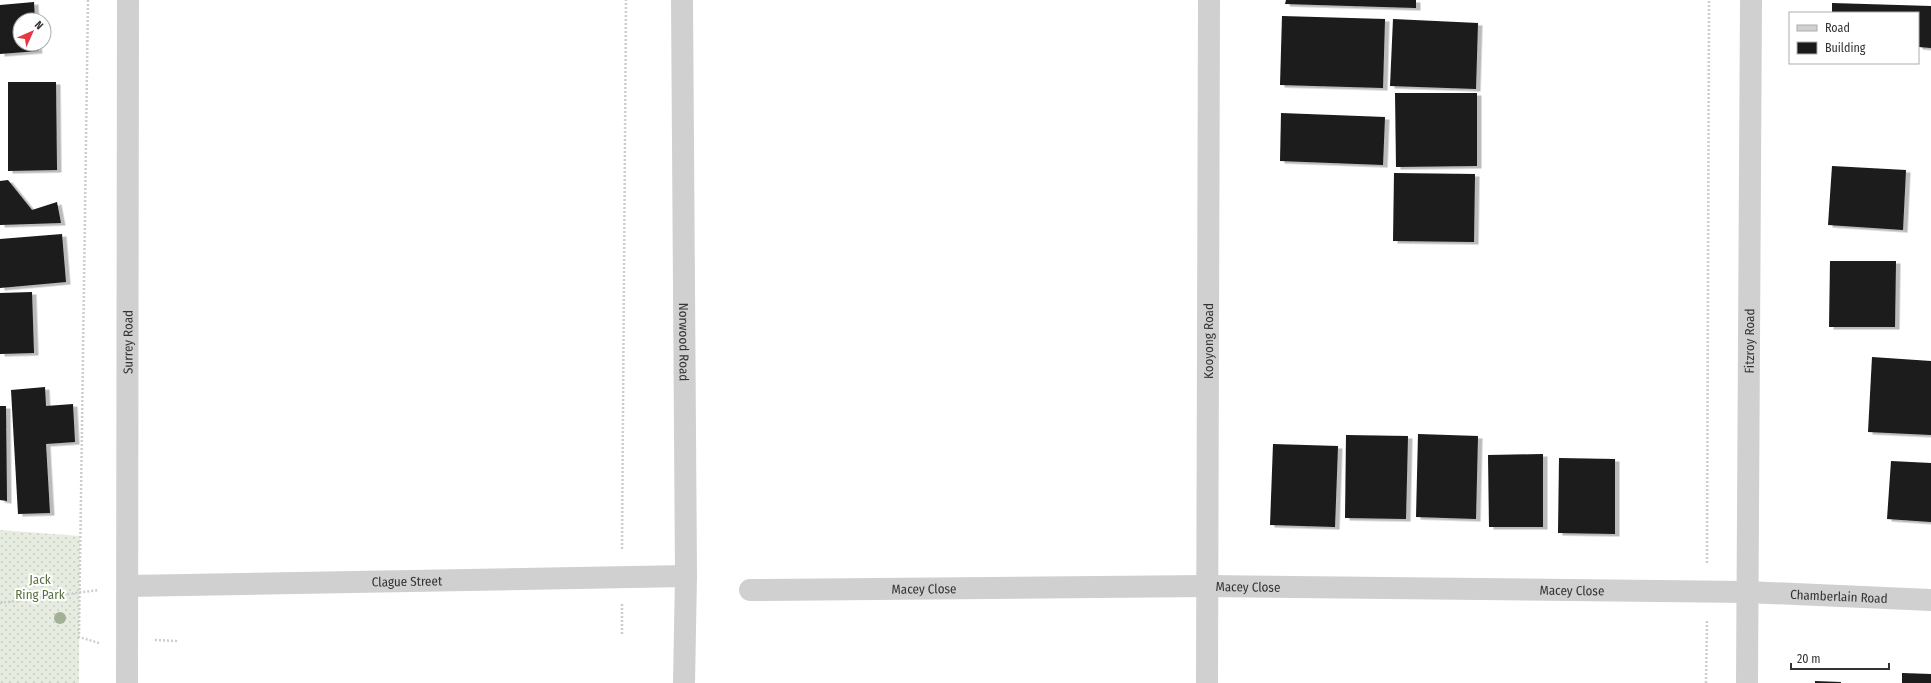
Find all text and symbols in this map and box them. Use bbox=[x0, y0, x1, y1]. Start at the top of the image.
north arrow bbox=[12, 12, 52, 52]
legend bbox=[1789, 12, 1919, 64]
text: N bbox=[32, 18, 46, 32]
text: Road bbox=[1825, 21, 1850, 35]
text: Building bbox=[1825, 41, 1866, 55]
street label: Norwood Road bbox=[676, 303, 692, 381]
street label: Kooyong Road bbox=[1201, 303, 1216, 379]
street label: Fitzroy Road bbox=[1742, 309, 1757, 373]
street label: Surrey Road bbox=[120, 310, 136, 374]
park label: Jack Ring Park bbox=[15, 572, 66, 602]
street label: Clague Street bbox=[372, 573, 443, 590]
street label: Macey Close bbox=[1215, 579, 1281, 595]
street label: Macey Close bbox=[891, 581, 957, 597]
street label: Macey Close bbox=[1539, 583, 1604, 598]
street label: Chamberlain Road bbox=[1790, 587, 1888, 606]
scale bar bbox=[1791, 645, 1889, 671]
text: 20 m bbox=[1797, 652, 1821, 666]

